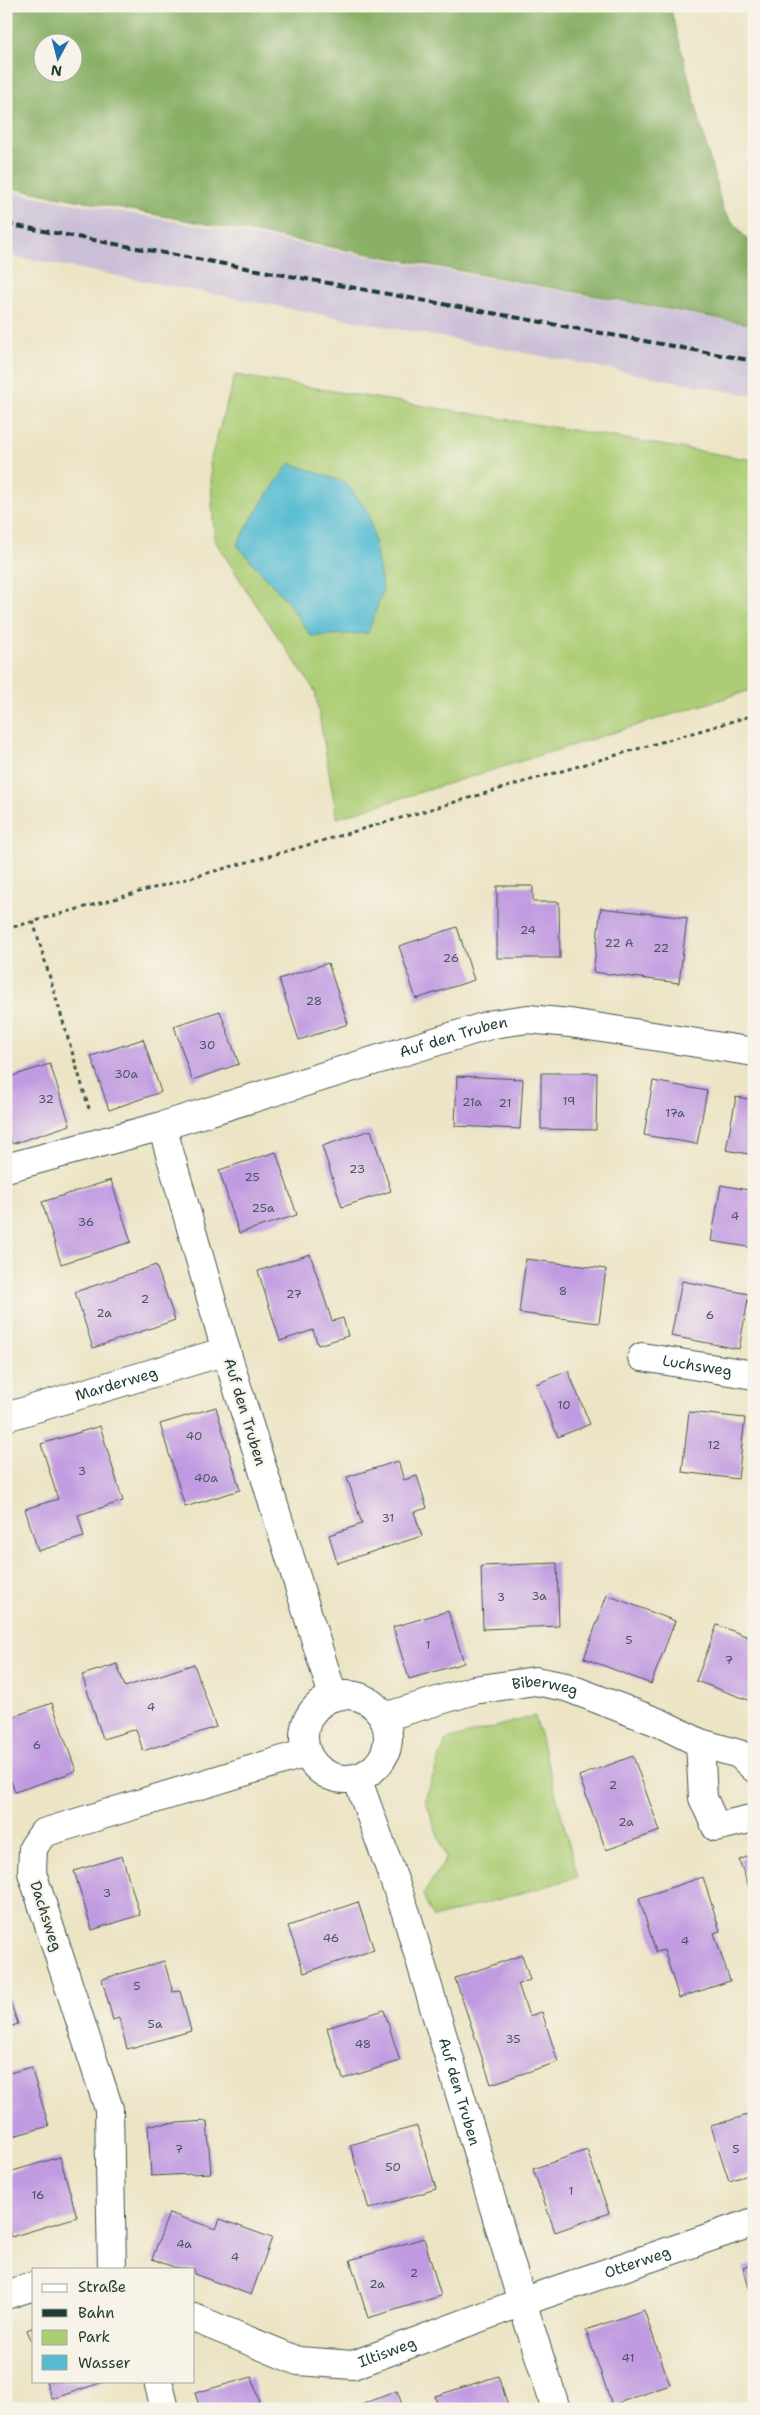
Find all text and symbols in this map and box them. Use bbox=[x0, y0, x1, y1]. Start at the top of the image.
north arrow bbox=[32, 32, 82, 82]
text: N bbox=[50, 61, 63, 81]
house number: 24 bbox=[520, 922, 536, 938]
house number: 22 A bbox=[605, 935, 634, 951]
house number: 22 bbox=[653, 940, 669, 956]
house number: 26 bbox=[443, 950, 459, 966]
house number: 28 bbox=[306, 993, 322, 1009]
street label: Auf den Truben bbox=[397, 1012, 509, 1062]
house number: 30 bbox=[199, 1037, 215, 1053]
house number: 30a bbox=[114, 1066, 138, 1082]
house number: 32 bbox=[38, 1091, 54, 1107]
house number: 19 bbox=[563, 1093, 575, 1109]
house number: 21a bbox=[462, 1094, 482, 1110]
house number: 21 bbox=[499, 1095, 511, 1111]
house number: 17a bbox=[665, 1105, 685, 1121]
house number: 23 bbox=[349, 1161, 365, 1177]
house number: 25 bbox=[244, 1169, 260, 1185]
house number: 25a bbox=[252, 1200, 275, 1216]
house number: 4 bbox=[731, 1208, 739, 1224]
house number: 36 bbox=[78, 1214, 94, 1230]
house number: 8 bbox=[559, 1283, 567, 1299]
house number: 27 bbox=[286, 1286, 302, 1302]
house number: 2 bbox=[141, 1291, 149, 1307]
house number: 2a bbox=[96, 1305, 112, 1321]
house number: 6 bbox=[706, 1307, 714, 1323]
street label: Luchsweg bbox=[661, 1350, 734, 1381]
street label: Auf den Truben bbox=[219, 1356, 271, 1468]
street label: Marderweg bbox=[73, 1362, 160, 1406]
house number: 10 bbox=[557, 1397, 571, 1413]
house number: 40 bbox=[186, 1428, 202, 1444]
house number: 12 bbox=[708, 1437, 720, 1453]
house number: 3 bbox=[78, 1463, 86, 1479]
house number: 40a bbox=[194, 1470, 218, 1486]
house number: 31 bbox=[382, 1510, 394, 1526]
house number: 3a bbox=[531, 1588, 547, 1604]
house number: 3 bbox=[497, 1589, 505, 1605]
house number: 5 bbox=[625, 1632, 633, 1648]
house number: 1 bbox=[425, 1637, 431, 1653]
house number: 7 bbox=[725, 1652, 733, 1668]
street label: Biberweg bbox=[510, 1671, 581, 1701]
house number: 4 bbox=[147, 1699, 155, 1715]
house number: 6 bbox=[33, 1737, 41, 1753]
house number: 2 bbox=[609, 1777, 617, 1793]
house number: 2a bbox=[618, 1814, 634, 1830]
street label: Dachsweg bbox=[25, 1878, 67, 1954]
house number: 3 bbox=[103, 1885, 111, 1901]
house number: 46 bbox=[323, 1930, 339, 1946]
house number: 4 bbox=[681, 1933, 689, 1949]
house number: 5 bbox=[133, 1978, 141, 1994]
house number: 5a bbox=[148, 2016, 163, 2032]
house number: 35 bbox=[505, 2031, 521, 2047]
street label: Auf den Truben bbox=[434, 2035, 485, 2148]
house number: 48 bbox=[355, 2036, 371, 2052]
house number: 7 bbox=[175, 2141, 183, 2157]
house number: 5 bbox=[732, 2141, 740, 2157]
house number: 50 bbox=[385, 2159, 401, 2175]
house number: 1 bbox=[568, 2183, 574, 2199]
house number: 16 bbox=[31, 2187, 45, 2203]
house number: 4a bbox=[176, 2236, 192, 2252]
street label: Otterweg bbox=[602, 2242, 673, 2283]
house number: 4 bbox=[231, 2249, 239, 2265]
house number: 2 bbox=[410, 2265, 418, 2281]
legend bbox=[32, 2268, 195, 2382]
house number: 2a bbox=[369, 2276, 385, 2292]
text: Straße bbox=[78, 2277, 126, 2297]
text: Bahn bbox=[78, 2303, 114, 2323]
text: Park bbox=[78, 2327, 110, 2347]
street label: Iltisweg bbox=[355, 2332, 419, 2372]
house number: 41 bbox=[622, 2350, 634, 2366]
text: Wasser bbox=[78, 2353, 131, 2373]

